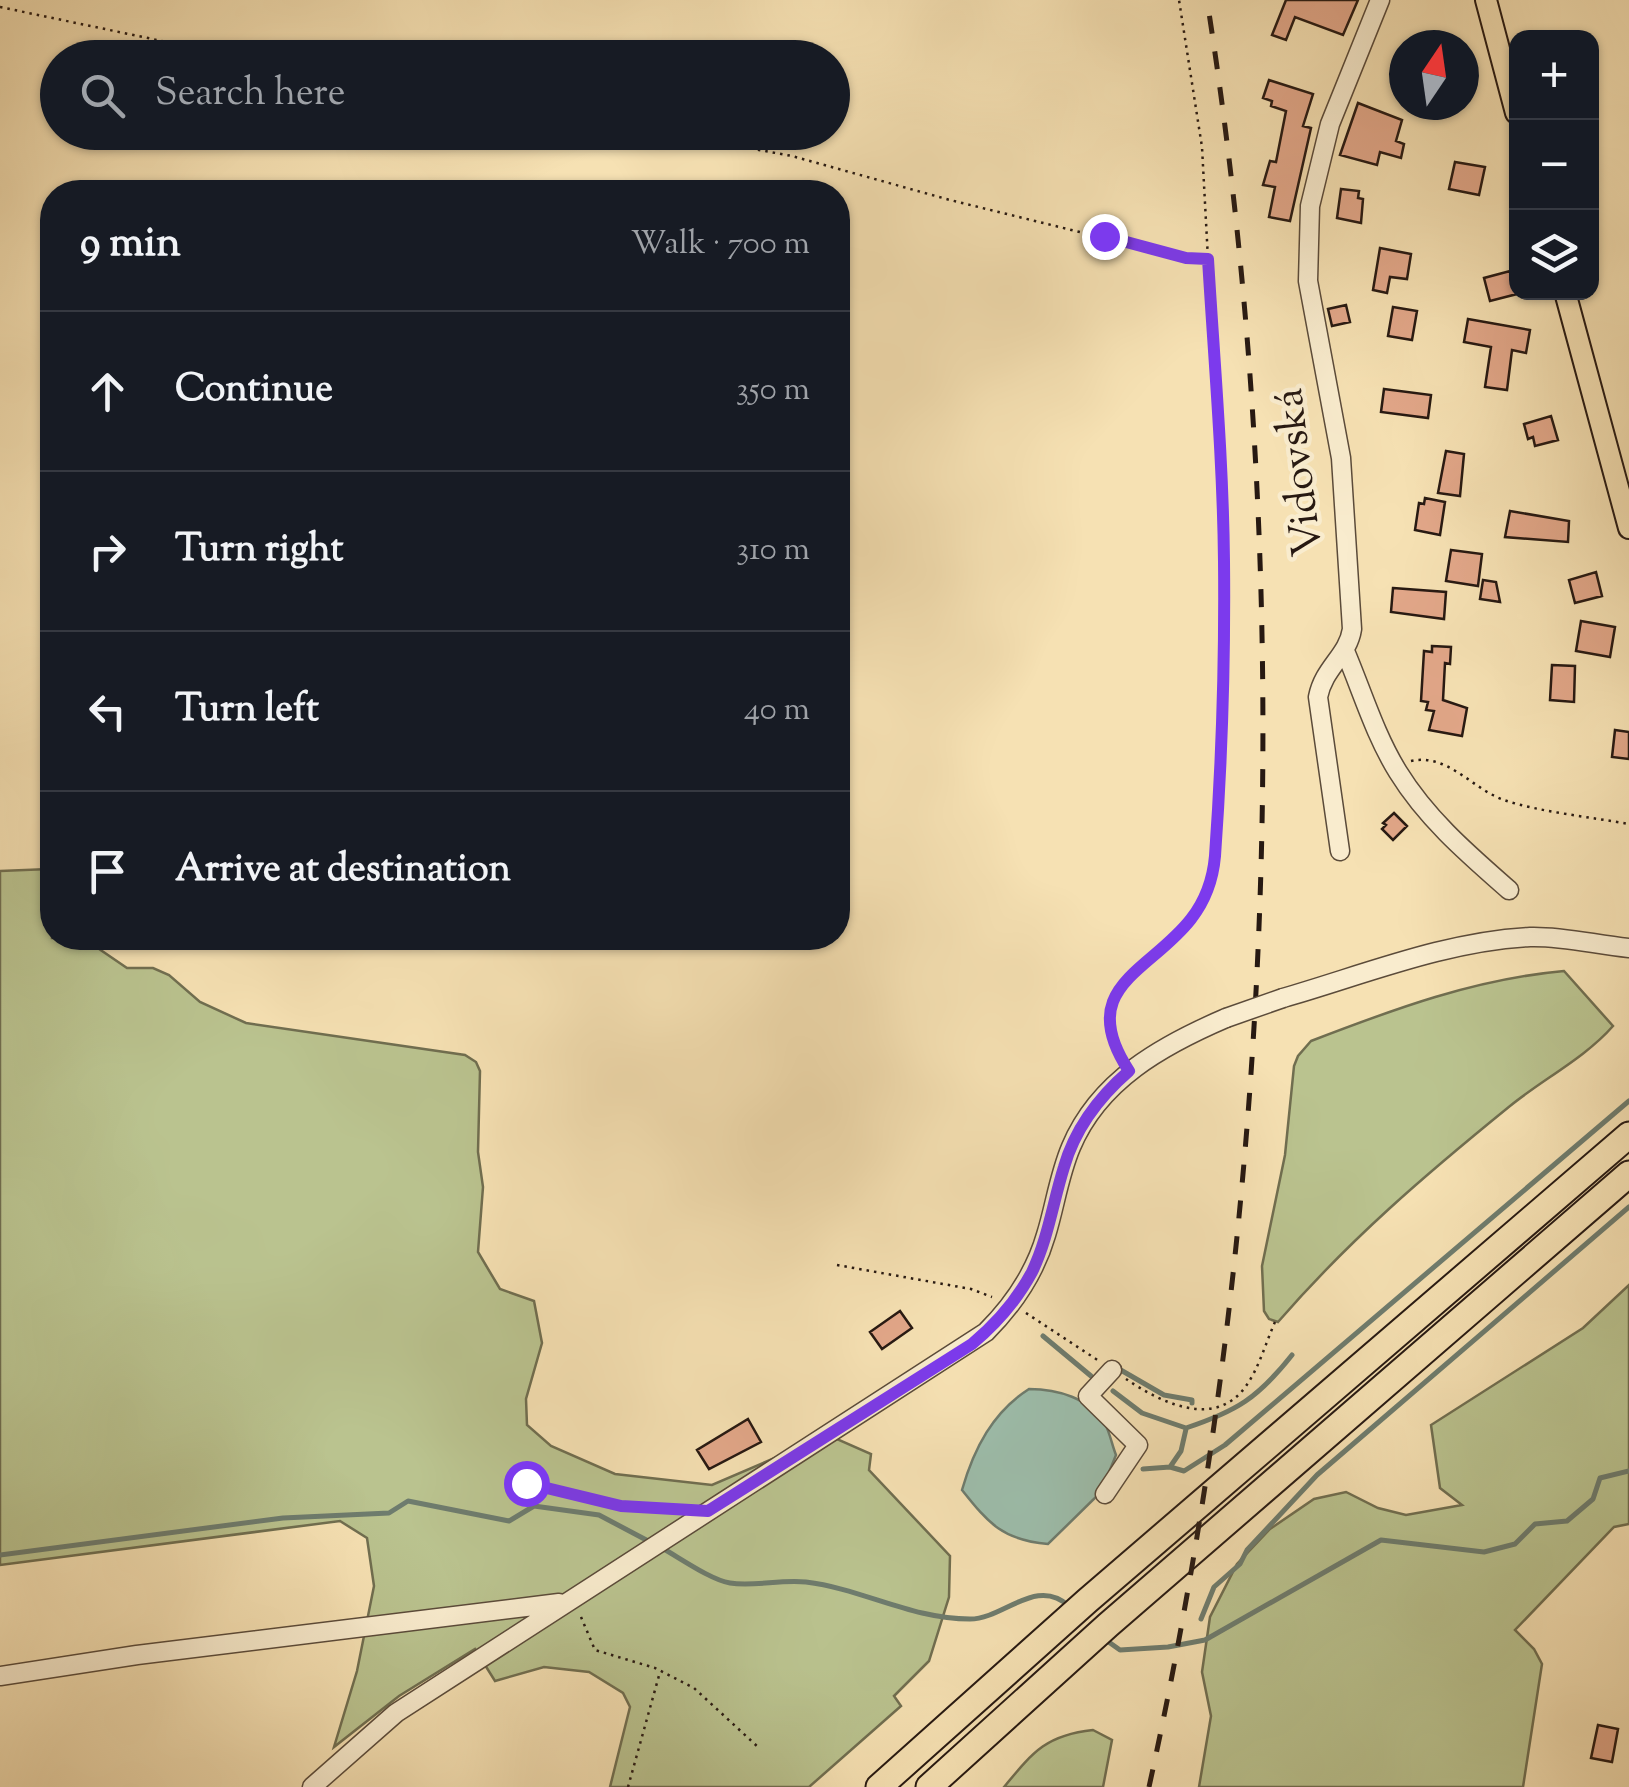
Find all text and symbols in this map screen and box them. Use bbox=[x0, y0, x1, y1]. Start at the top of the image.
north arrow bbox=[1389, 30, 1479, 120]
map controls bbox=[1509, 30, 1599, 300]
button: + bbox=[1509, 30, 1599, 120]
search box bbox=[40, 40, 850, 150]
icon: search bbox=[75, 68, 130, 123]
text: Search here bbox=[155, 68, 346, 122]
button: − bbox=[1509, 120, 1599, 210]
button: layers bbox=[1509, 210, 1599, 300]
route end bbox=[1082, 214, 1128, 260]
text: 9 min bbox=[80, 215, 181, 275]
text: Walk · 700 m bbox=[631, 222, 810, 268]
icon: ahead bbox=[80, 364, 135, 419]
text: Continue bbox=[175, 364, 333, 418]
text: 350 m bbox=[736, 368, 810, 414]
street label: Vidovská bbox=[1261, 385, 1341, 559]
icon: right bbox=[80, 524, 135, 579]
text: Turn right bbox=[175, 524, 343, 578]
text: 310 m bbox=[736, 528, 810, 574]
icon: left bbox=[80, 684, 135, 739]
text: Turn left bbox=[175, 684, 319, 738]
text: 40 m bbox=[744, 688, 810, 734]
icon: arrive bbox=[80, 844, 135, 899]
text: Arrive at destination bbox=[175, 844, 511, 898]
route start bbox=[504, 1461, 550, 1507]

